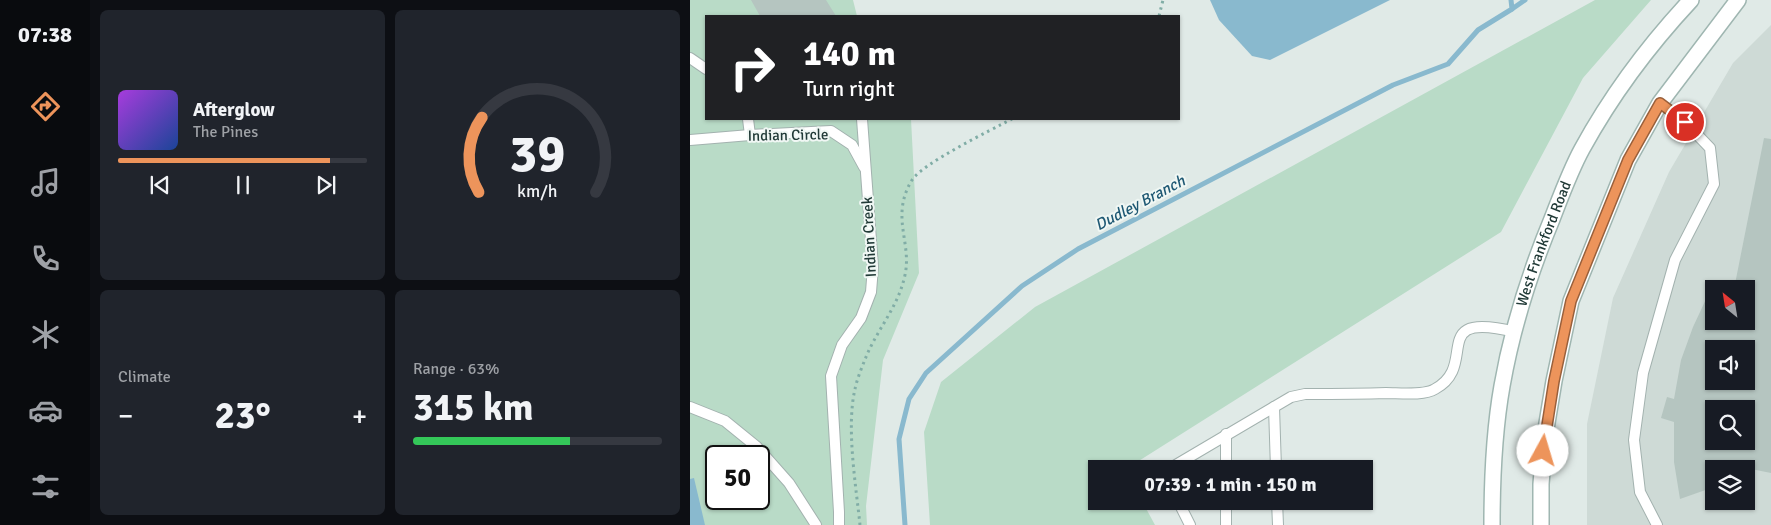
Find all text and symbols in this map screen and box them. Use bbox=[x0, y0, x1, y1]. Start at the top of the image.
text: 07:38 bbox=[18, 21, 72, 48]
text: 140 m bbox=[803, 32, 896, 75]
icon: right bbox=[720, 35, 785, 100]
text: Turn right bbox=[803, 75, 895, 102]
icon: directions bbox=[28, 89, 63, 124]
text: Afterglow bbox=[193, 98, 275, 122]
pin bbox=[1664, 101, 1706, 143]
icon: arrive bbox=[1671, 108, 1699, 136]
text: The Pines bbox=[193, 122, 258, 142]
text: 39 bbox=[509, 122, 566, 186]
street label: Indian Circle bbox=[747, 125, 829, 145]
icon: music bbox=[28, 165, 63, 200]
water label: Dudley Branch bbox=[1091, 170, 1190, 235]
icon: previous bbox=[146, 171, 174, 199]
icon: pause bbox=[229, 171, 257, 199]
icon: next bbox=[312, 171, 340, 199]
street label: West Frankford Road bbox=[1512, 178, 1575, 309]
text: km/h bbox=[517, 180, 558, 202]
street label: Indian Creek bbox=[858, 196, 880, 278]
icon: phone bbox=[28, 241, 63, 276]
north arrow bbox=[1705, 280, 1755, 330]
map controls bbox=[1705, 280, 1755, 510]
icon: climate bbox=[28, 317, 63, 352]
button: sound bbox=[1705, 340, 1755, 390]
text: Range · 63% bbox=[413, 359, 499, 379]
text: Climate bbox=[118, 367, 171, 387]
text: 315 km bbox=[413, 384, 534, 431]
text: 23° bbox=[214, 392, 271, 439]
icon: car bbox=[28, 393, 63, 428]
text: − bbox=[118, 399, 133, 433]
text: + bbox=[352, 399, 367, 433]
button: search bbox=[1705, 400, 1755, 450]
position arrow bbox=[1516, 424, 1568, 476]
speed limit sign: 50 bbox=[705, 445, 770, 510]
button: layers bbox=[1705, 460, 1755, 510]
icon: filters bbox=[28, 469, 63, 504]
text: 07:39 · 1 min · 150 m bbox=[1144, 473, 1317, 497]

